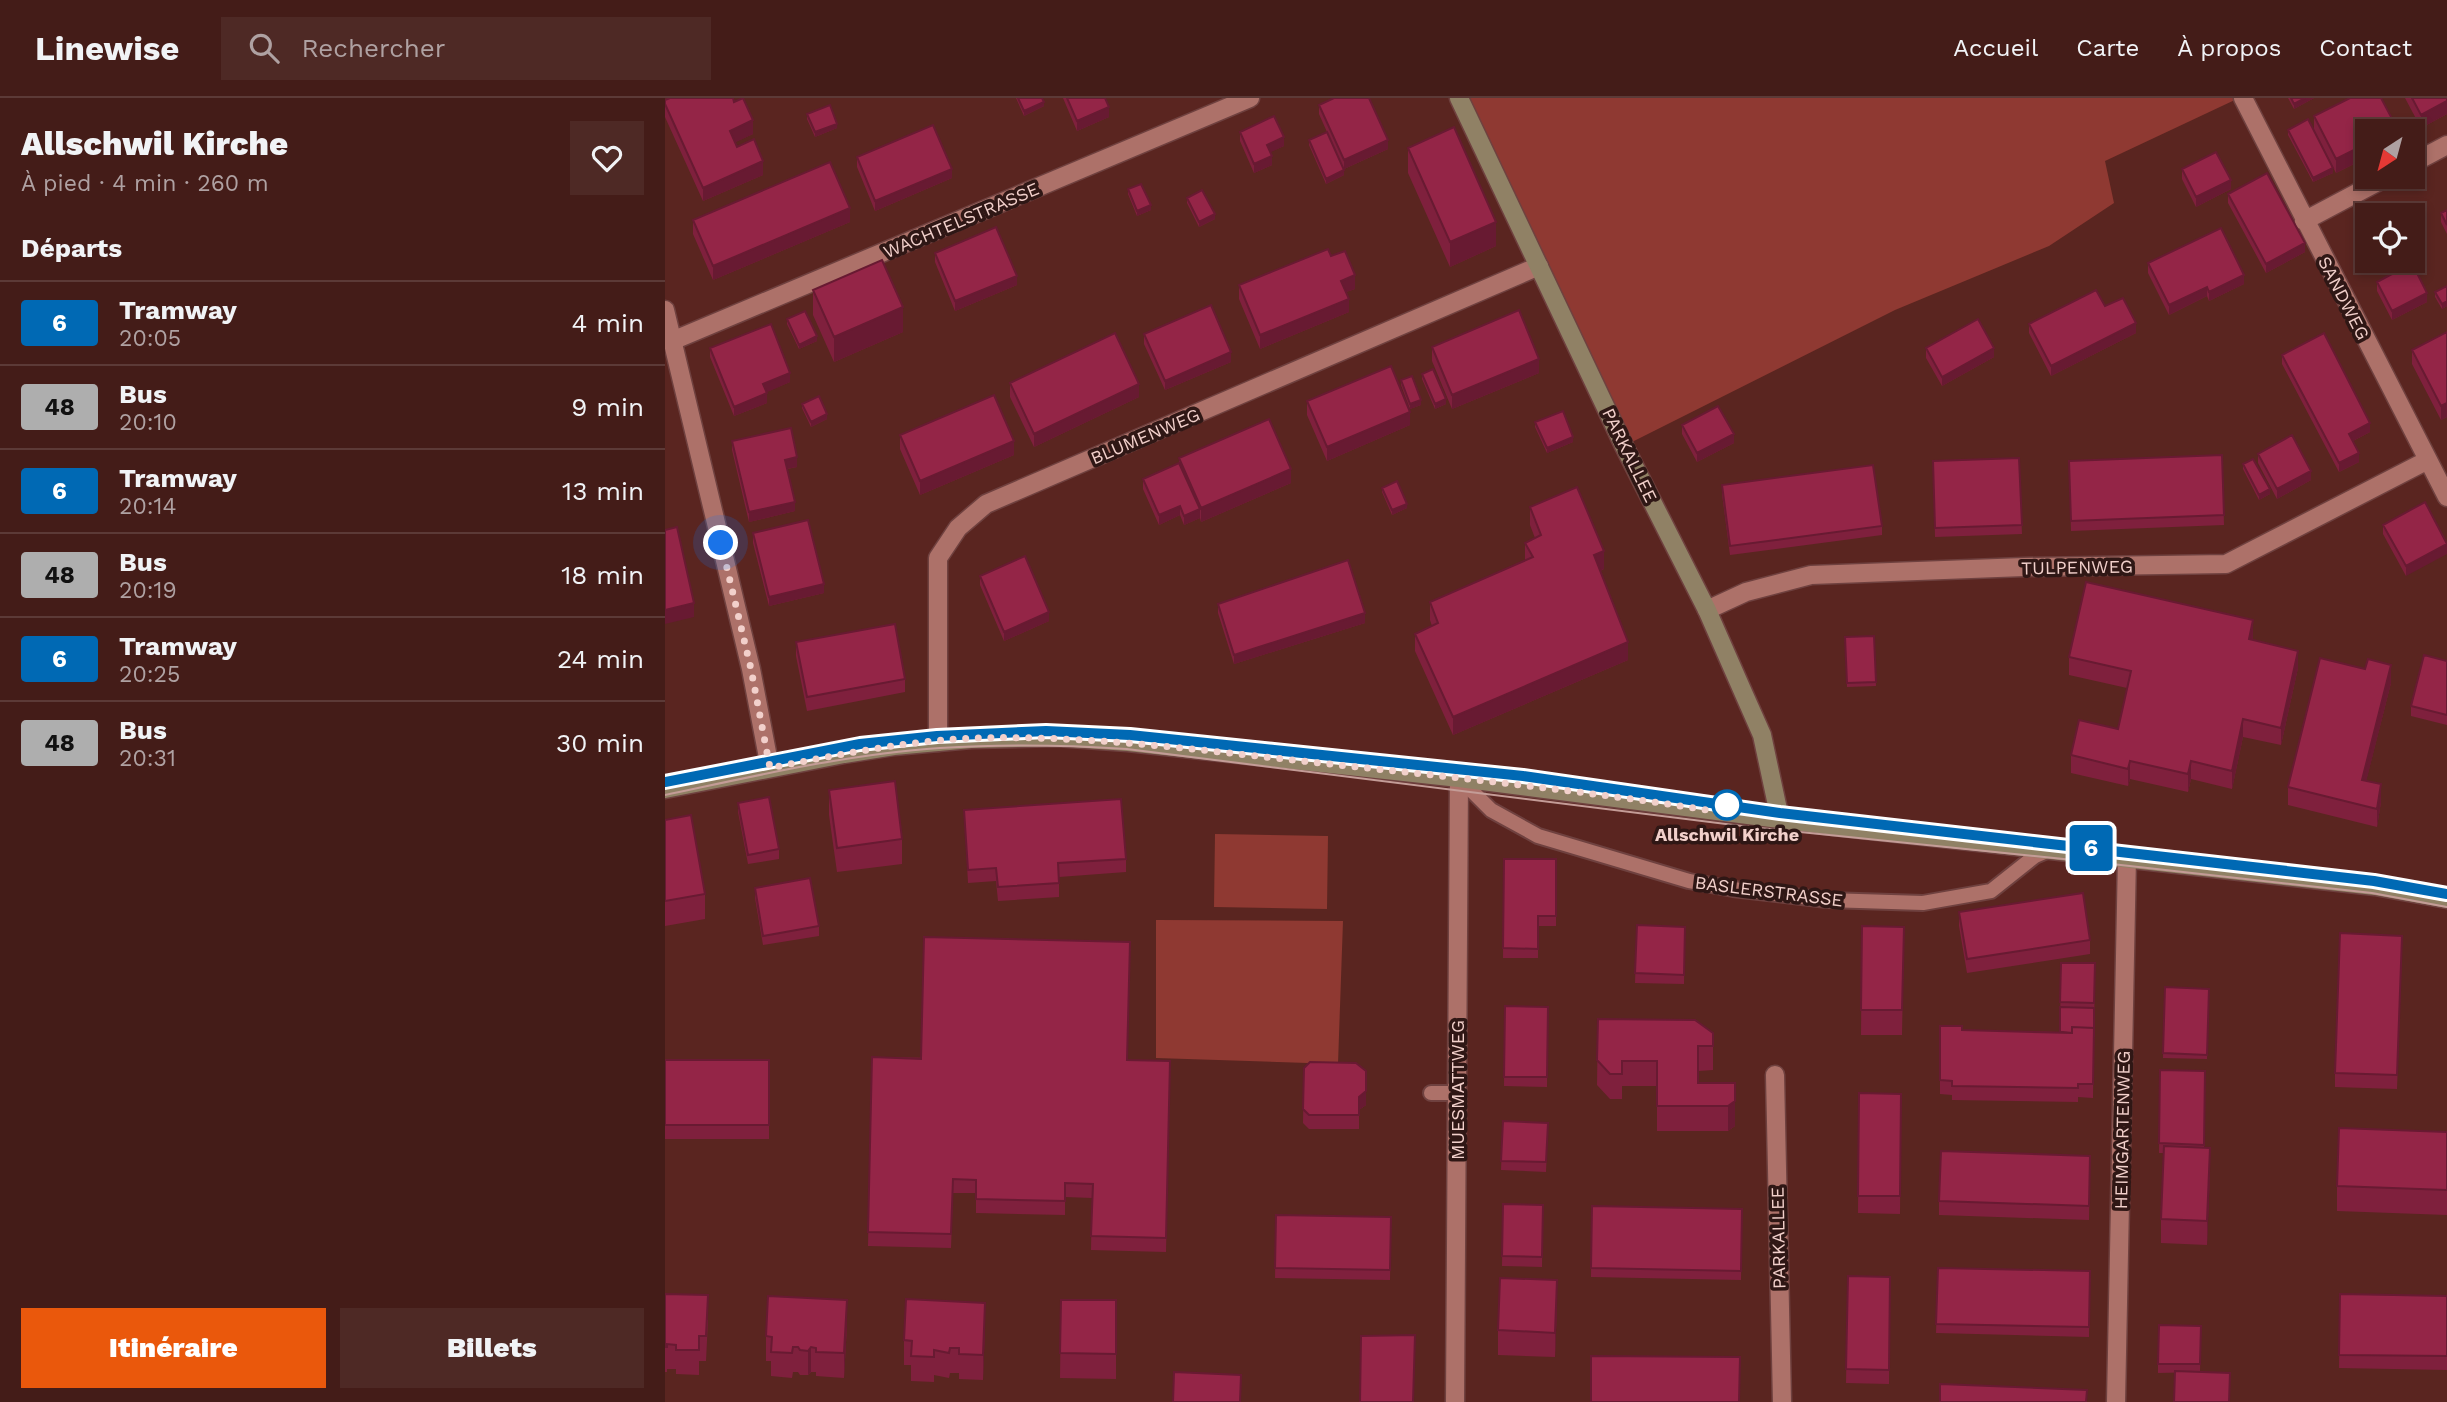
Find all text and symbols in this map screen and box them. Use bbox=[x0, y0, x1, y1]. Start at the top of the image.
search box bbox=[221, 17, 711, 80]
text: Linewise bbox=[35, 29, 179, 68]
icon: search bbox=[245, 29, 283, 67]
text: Rechercher bbox=[301, 33, 445, 63]
text: Accueil bbox=[1953, 34, 2038, 62]
text: Carte bbox=[2076, 34, 2139, 62]
text: À propos bbox=[2177, 34, 2281, 62]
text: Contact bbox=[2319, 34, 2412, 62]
north arrow bbox=[2355, 119, 2425, 189]
map controls bbox=[2355, 119, 2425, 273]
button: heart bbox=[570, 121, 644, 195]
text: Allschwil Kirche bbox=[21, 124, 288, 163]
text: À pied · 4 min · 260 m bbox=[21, 170, 269, 197]
street label: WACHTELSTRASSE bbox=[880, 178, 1042, 262]
button: locate bbox=[2355, 203, 2425, 273]
text: Départs bbox=[21, 233, 122, 263]
street label: SANDWEG bbox=[2314, 253, 2374, 343]
text: Tramway bbox=[119, 295, 237, 325]
text: 4 min bbox=[571, 308, 644, 338]
text: 6 bbox=[52, 309, 67, 337]
text: 20:05 bbox=[119, 325, 181, 352]
text: Bus bbox=[119, 379, 167, 409]
text: 9 min bbox=[571, 392, 644, 422]
text: 48 bbox=[44, 393, 75, 421]
street label: BLUMENWEG bbox=[1087, 404, 1203, 468]
street label: PARKALLEE bbox=[1598, 404, 1662, 506]
text: 20:10 bbox=[119, 409, 177, 436]
text: Tramway bbox=[119, 463, 237, 493]
text: 13 min bbox=[562, 476, 644, 506]
text: 6 bbox=[52, 477, 67, 505]
text: 20:14 bbox=[119, 493, 177, 520]
your location bbox=[703, 525, 738, 560]
text: Bus bbox=[119, 547, 167, 577]
street label: TULPENWEG bbox=[2021, 556, 2133, 578]
text: 18 min bbox=[561, 560, 644, 590]
text: 48 bbox=[44, 561, 75, 589]
text: 20:19 bbox=[119, 577, 177, 604]
text: Tramway bbox=[119, 631, 237, 661]
text: 24 min bbox=[557, 644, 644, 674]
text: 6 bbox=[52, 645, 67, 673]
text: 20:25 bbox=[119, 661, 180, 688]
text: Bus bbox=[119, 715, 167, 745]
text: 30 min bbox=[556, 728, 644, 758]
text: 48 bbox=[44, 729, 75, 757]
text: 20:31 bbox=[119, 745, 176, 772]
marker: Allschwil Kirche bbox=[1712, 790, 1742, 820]
place label: Allschwil Kirche bbox=[1655, 824, 1799, 845]
line badge: 6 bbox=[2068, 825, 2114, 871]
text: 6 bbox=[2084, 834, 2098, 862]
street label: BASLERSTRASSE bbox=[1694, 871, 1844, 911]
street label: MUESMATTWEG bbox=[1447, 1020, 1468, 1160]
street label: HEIMGARTENWEG bbox=[2110, 1050, 2134, 1210]
street label: PARKALLEE bbox=[1767, 1187, 1789, 1289]
button: Itinéraire bbox=[21, 1308, 326, 1388]
button: Billets bbox=[340, 1308, 644, 1388]

